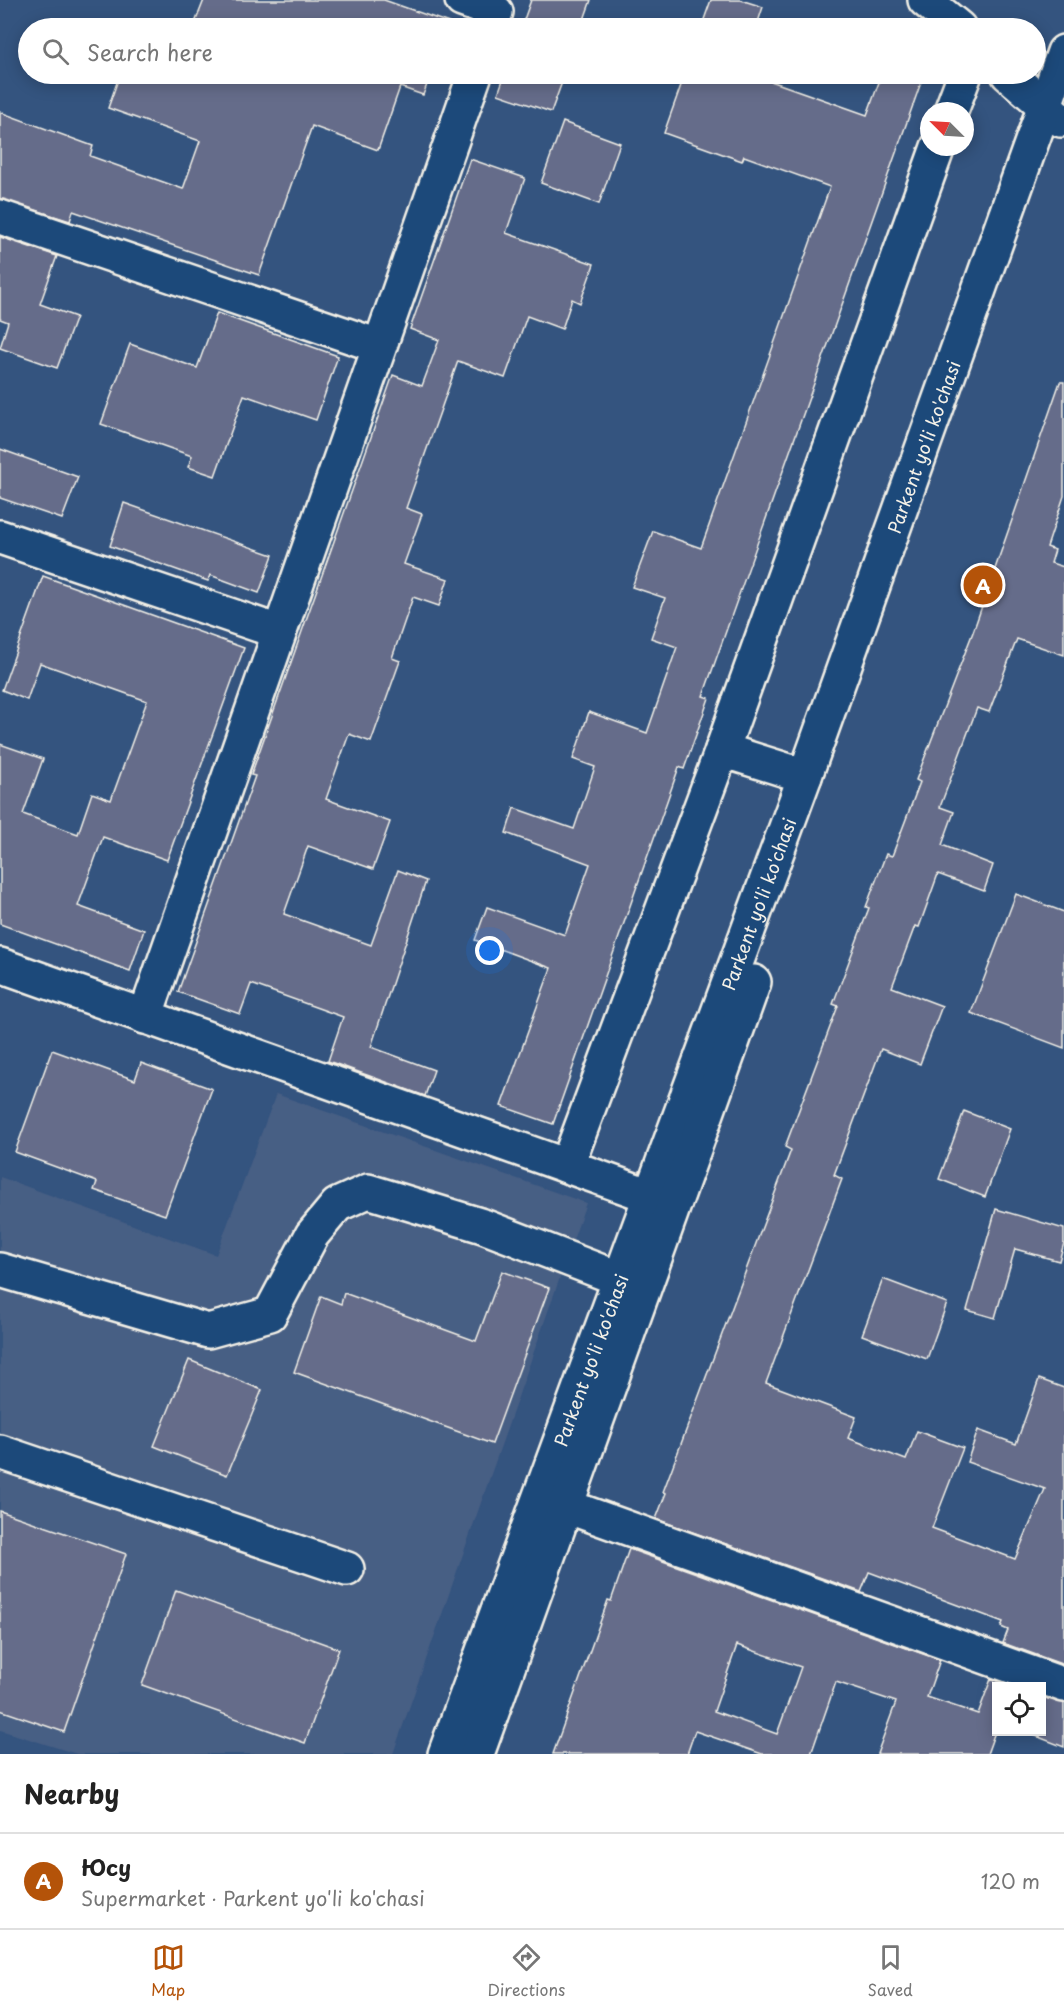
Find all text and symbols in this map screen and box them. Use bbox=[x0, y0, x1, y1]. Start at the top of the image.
search box bbox=[18, 18, 1046, 84]
icon: search bbox=[39, 35, 72, 68]
text: Search here bbox=[87, 35, 213, 68]
north arrow bbox=[920, 102, 974, 156]
street label: Parkent yo'li ko'chasi bbox=[880, 356, 966, 537]
pin: A bbox=[964, 562, 1002, 608]
street label: Parkent yo'li ko'chasi bbox=[714, 814, 802, 994]
your location bbox=[475, 936, 504, 965]
street label: Parkent yo'li ko'chasi bbox=[546, 1270, 634, 1450]
map controls bbox=[992, 1682, 1046, 1736]
button: locate bbox=[992, 1682, 1046, 1736]
text: Nearby bbox=[24, 1774, 119, 1813]
text: Юсу bbox=[81, 1850, 131, 1883]
text: A bbox=[36, 1866, 51, 1896]
text: 120 m bbox=[981, 1866, 1040, 1896]
text: Supermarket · Parkent yo'li ko'chasi bbox=[81, 1883, 425, 1913]
tab: Map bbox=[151, 1941, 185, 2001]
tab: Directions bbox=[487, 1941, 565, 2001]
tab: Saved bbox=[867, 1941, 913, 2001]

